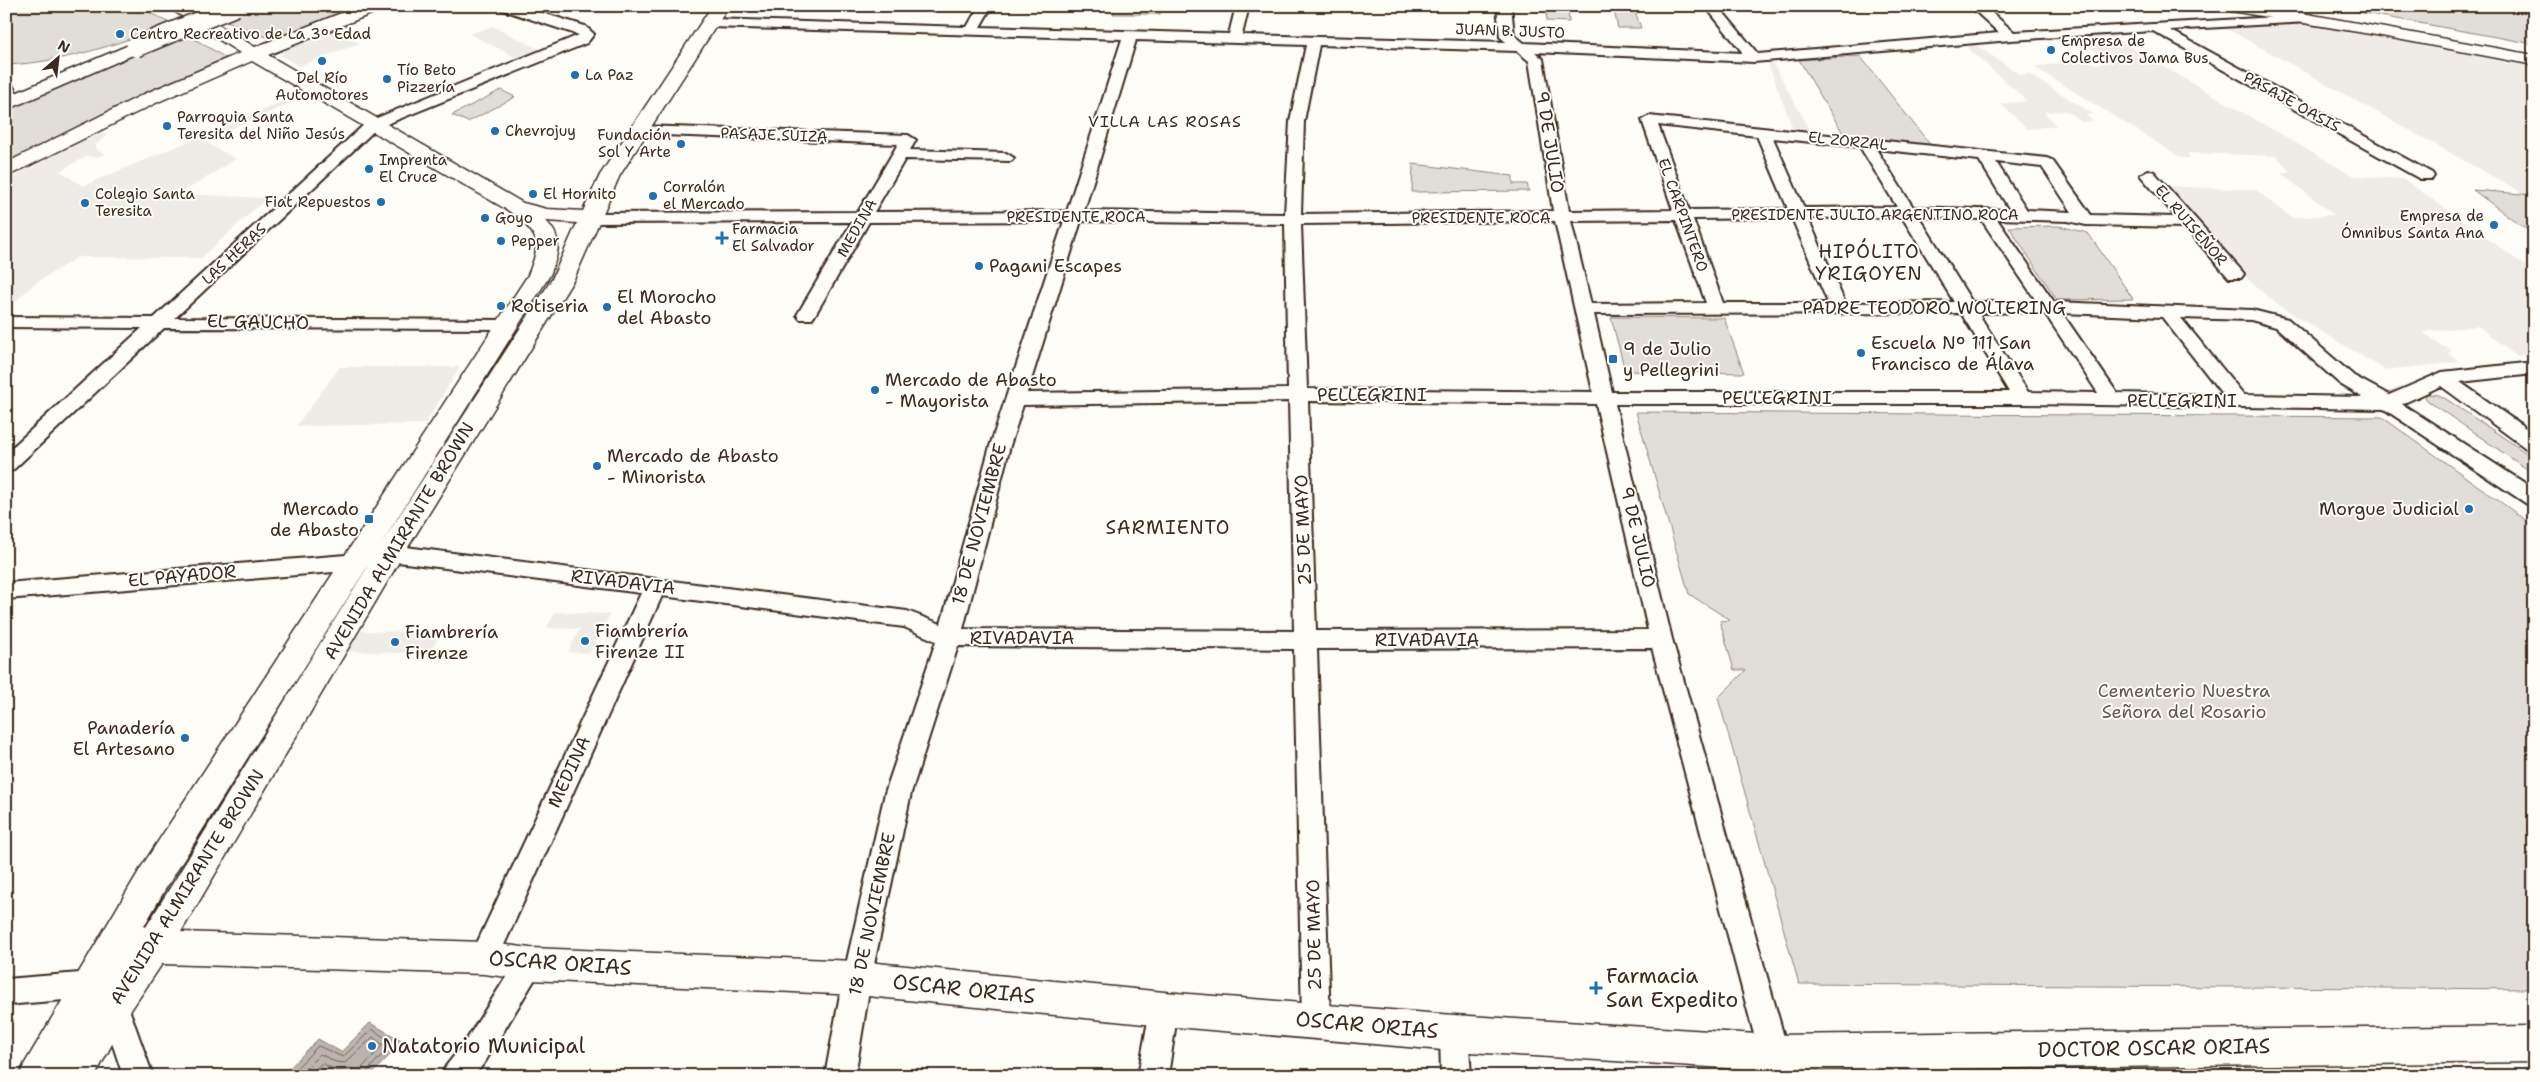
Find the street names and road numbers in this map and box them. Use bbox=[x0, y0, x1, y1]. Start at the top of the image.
street label: JUAN B. JUSTO bbox=[1455, 19, 1565, 43]
street label: PASAJE OASIS bbox=[2240, 67, 2344, 137]
street label: 9 DE JULIO bbox=[1530, 89, 1570, 195]
street label: PASAJE SUIZA bbox=[720, 123, 828, 147]
street label: EL ZORZAL bbox=[1807, 127, 1889, 155]
street label: EL CARPINTERO bbox=[1653, 155, 1713, 275]
street label: EL RUISEÑOR bbox=[2150, 179, 2233, 270]
street label: MEDINA bbox=[832, 195, 882, 261]
street label: PRESIDENTE JULIO ARGENTINO ROCA bbox=[1731, 205, 2019, 225]
street label: PRESIDENTE ROCA bbox=[1006, 207, 1146, 227]
street label: PRESIDENTE ROCA bbox=[1411, 208, 1551, 228]
street label: LAS HERAS bbox=[197, 219, 271, 289]
street label: PADRE TEODORO WOLTERING bbox=[1802, 296, 2066, 320]
street label: EL GAUCHO bbox=[207, 309, 309, 335]
street label: PELLEGRINI bbox=[1317, 383, 1427, 407]
street label: PELLEGRINI bbox=[1722, 386, 1832, 410]
street label: PELLEGRINI bbox=[2127, 389, 2237, 413]
street label: AVENIDA ALMIRANTE BROWN bbox=[318, 418, 480, 664]
street label: 18 DE NOVIEMBRE bbox=[946, 441, 1012, 607]
street label: 25 DE MAYO bbox=[1289, 474, 1317, 586]
street label: 9 DE JULIO bbox=[1615, 484, 1661, 590]
street label: EL PAYADOR bbox=[127, 559, 237, 593]
street label: RIVADAVIA bbox=[570, 564, 676, 600]
street label: RIVADAVIA bbox=[970, 626, 1074, 650]
street label: RIVADAVIA bbox=[1375, 628, 1479, 652]
street label: MEDINA bbox=[542, 732, 596, 812]
street label: AVENIDA ALMIRANTE BROWN bbox=[104, 765, 270, 1009]
street label: 18 DE NOVIEMBRE bbox=[843, 830, 901, 998]
street label: 25 DE MAYO bbox=[1301, 879, 1327, 991]
street label: OSCAR ORIAS bbox=[488, 944, 632, 982]
street label: OSCAR ORIAS bbox=[891, 968, 1037, 1010]
street label: OSCAR ORIAS bbox=[1295, 1005, 1439, 1045]
street label: DOCTOR OSCAR ORIAS bbox=[2037, 1032, 2271, 1064]

